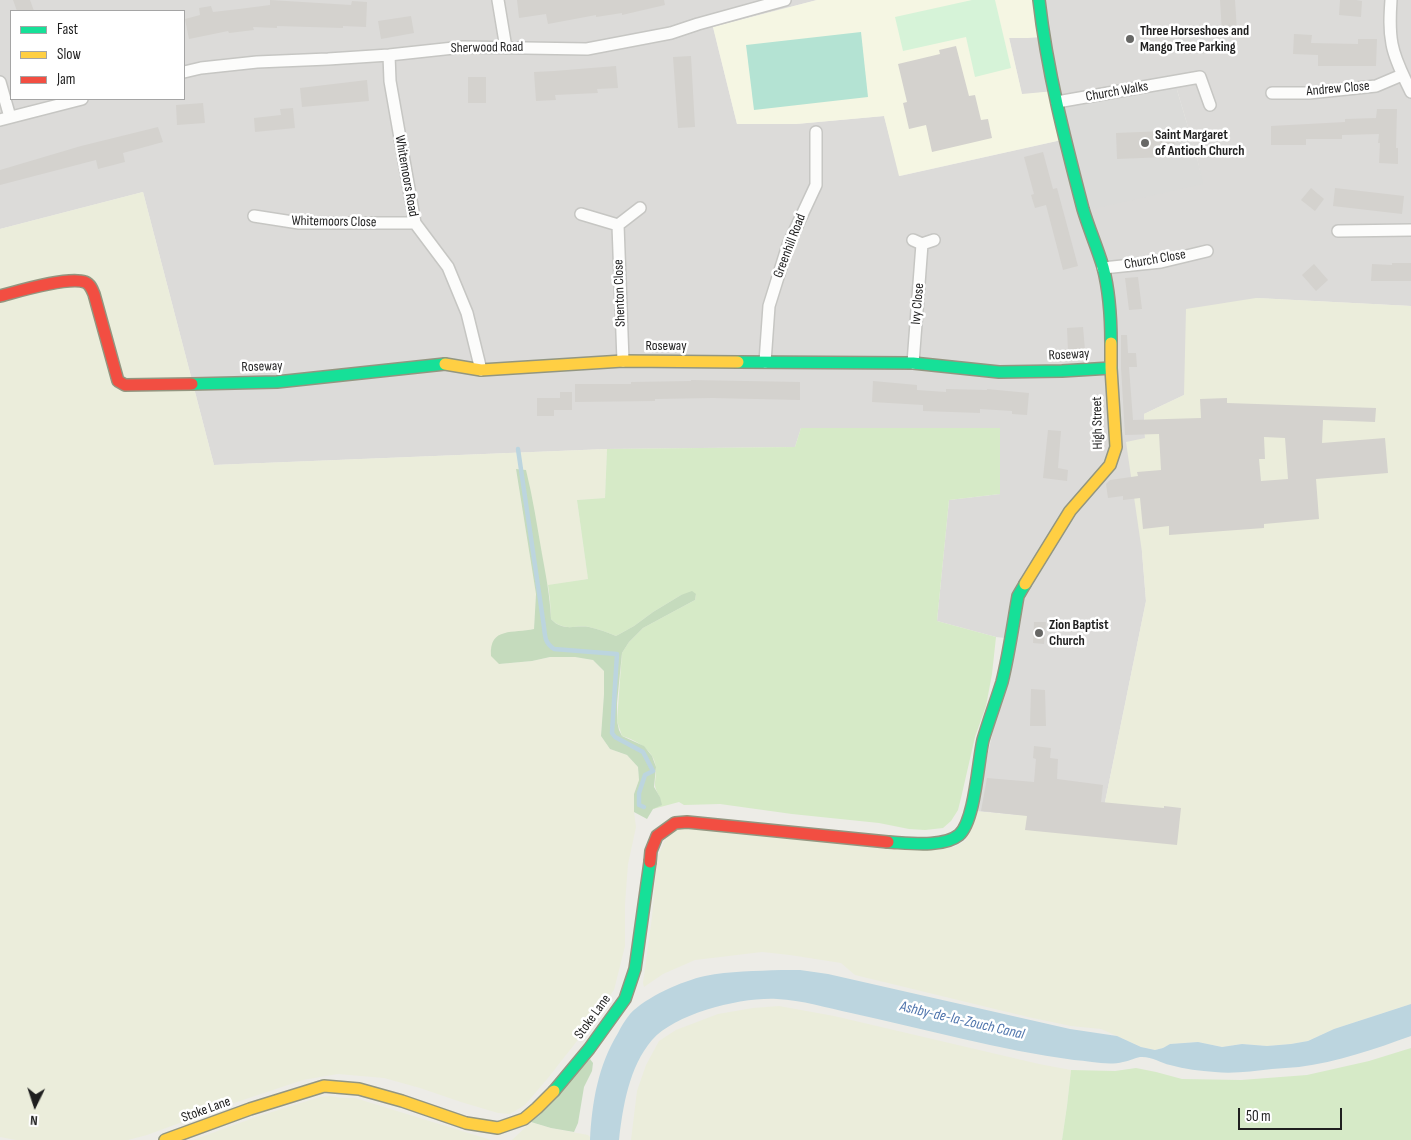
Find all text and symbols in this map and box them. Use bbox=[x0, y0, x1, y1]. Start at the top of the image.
legend bbox=[10, 10, 185, 100]
text: Fast bbox=[57, 20, 78, 39]
place label: Three Horseshoes and Mango Tree Parking bbox=[1140, 23, 1249, 56]
marker: Three Horseshoes and Mango Tree Parking bbox=[1124, 33, 1136, 45]
street label: Sherwood Road bbox=[451, 39, 523, 57]
text: Slow bbox=[57, 45, 81, 64]
text: Jam bbox=[57, 70, 75, 89]
street label: Church Walks bbox=[1084, 78, 1150, 106]
street label: Andrew Close bbox=[1306, 78, 1370, 100]
place label: Saint Margaret of Antioch Church bbox=[1155, 127, 1244, 160]
street label: Whitemoors Road bbox=[391, 134, 421, 218]
marker: Saint Margaret of Antioch Church bbox=[1139, 137, 1151, 149]
street label: Greenhill Road bbox=[770, 212, 810, 280]
street label: Whitemoors Close bbox=[291, 213, 377, 231]
street label: Church Close bbox=[1123, 246, 1187, 274]
street label: Shenton Close bbox=[610, 259, 630, 327]
street label: Ivy Close bbox=[908, 282, 928, 326]
street label: Roseway bbox=[645, 338, 687, 354]
street label: Roseway bbox=[1048, 346, 1090, 364]
street label: Roseway bbox=[241, 358, 283, 376]
street label: High Street bbox=[1089, 396, 1107, 450]
place label: Zion Baptist Church bbox=[1049, 617, 1108, 650]
marker: Zion Baptist Church bbox=[1033, 627, 1045, 639]
street label: Stoke Lane bbox=[571, 991, 615, 1043]
water label: Ashby-de-la-Zouch Canal bbox=[898, 998, 1026, 1044]
north arrow bbox=[10, 1080, 60, 1130]
street label: Stoke Lane bbox=[179, 1093, 233, 1127]
scale bar bbox=[1241, 1098, 1345, 1130]
text: 50 m bbox=[1246, 1107, 1271, 1126]
text: N bbox=[30, 1112, 38, 1129]

